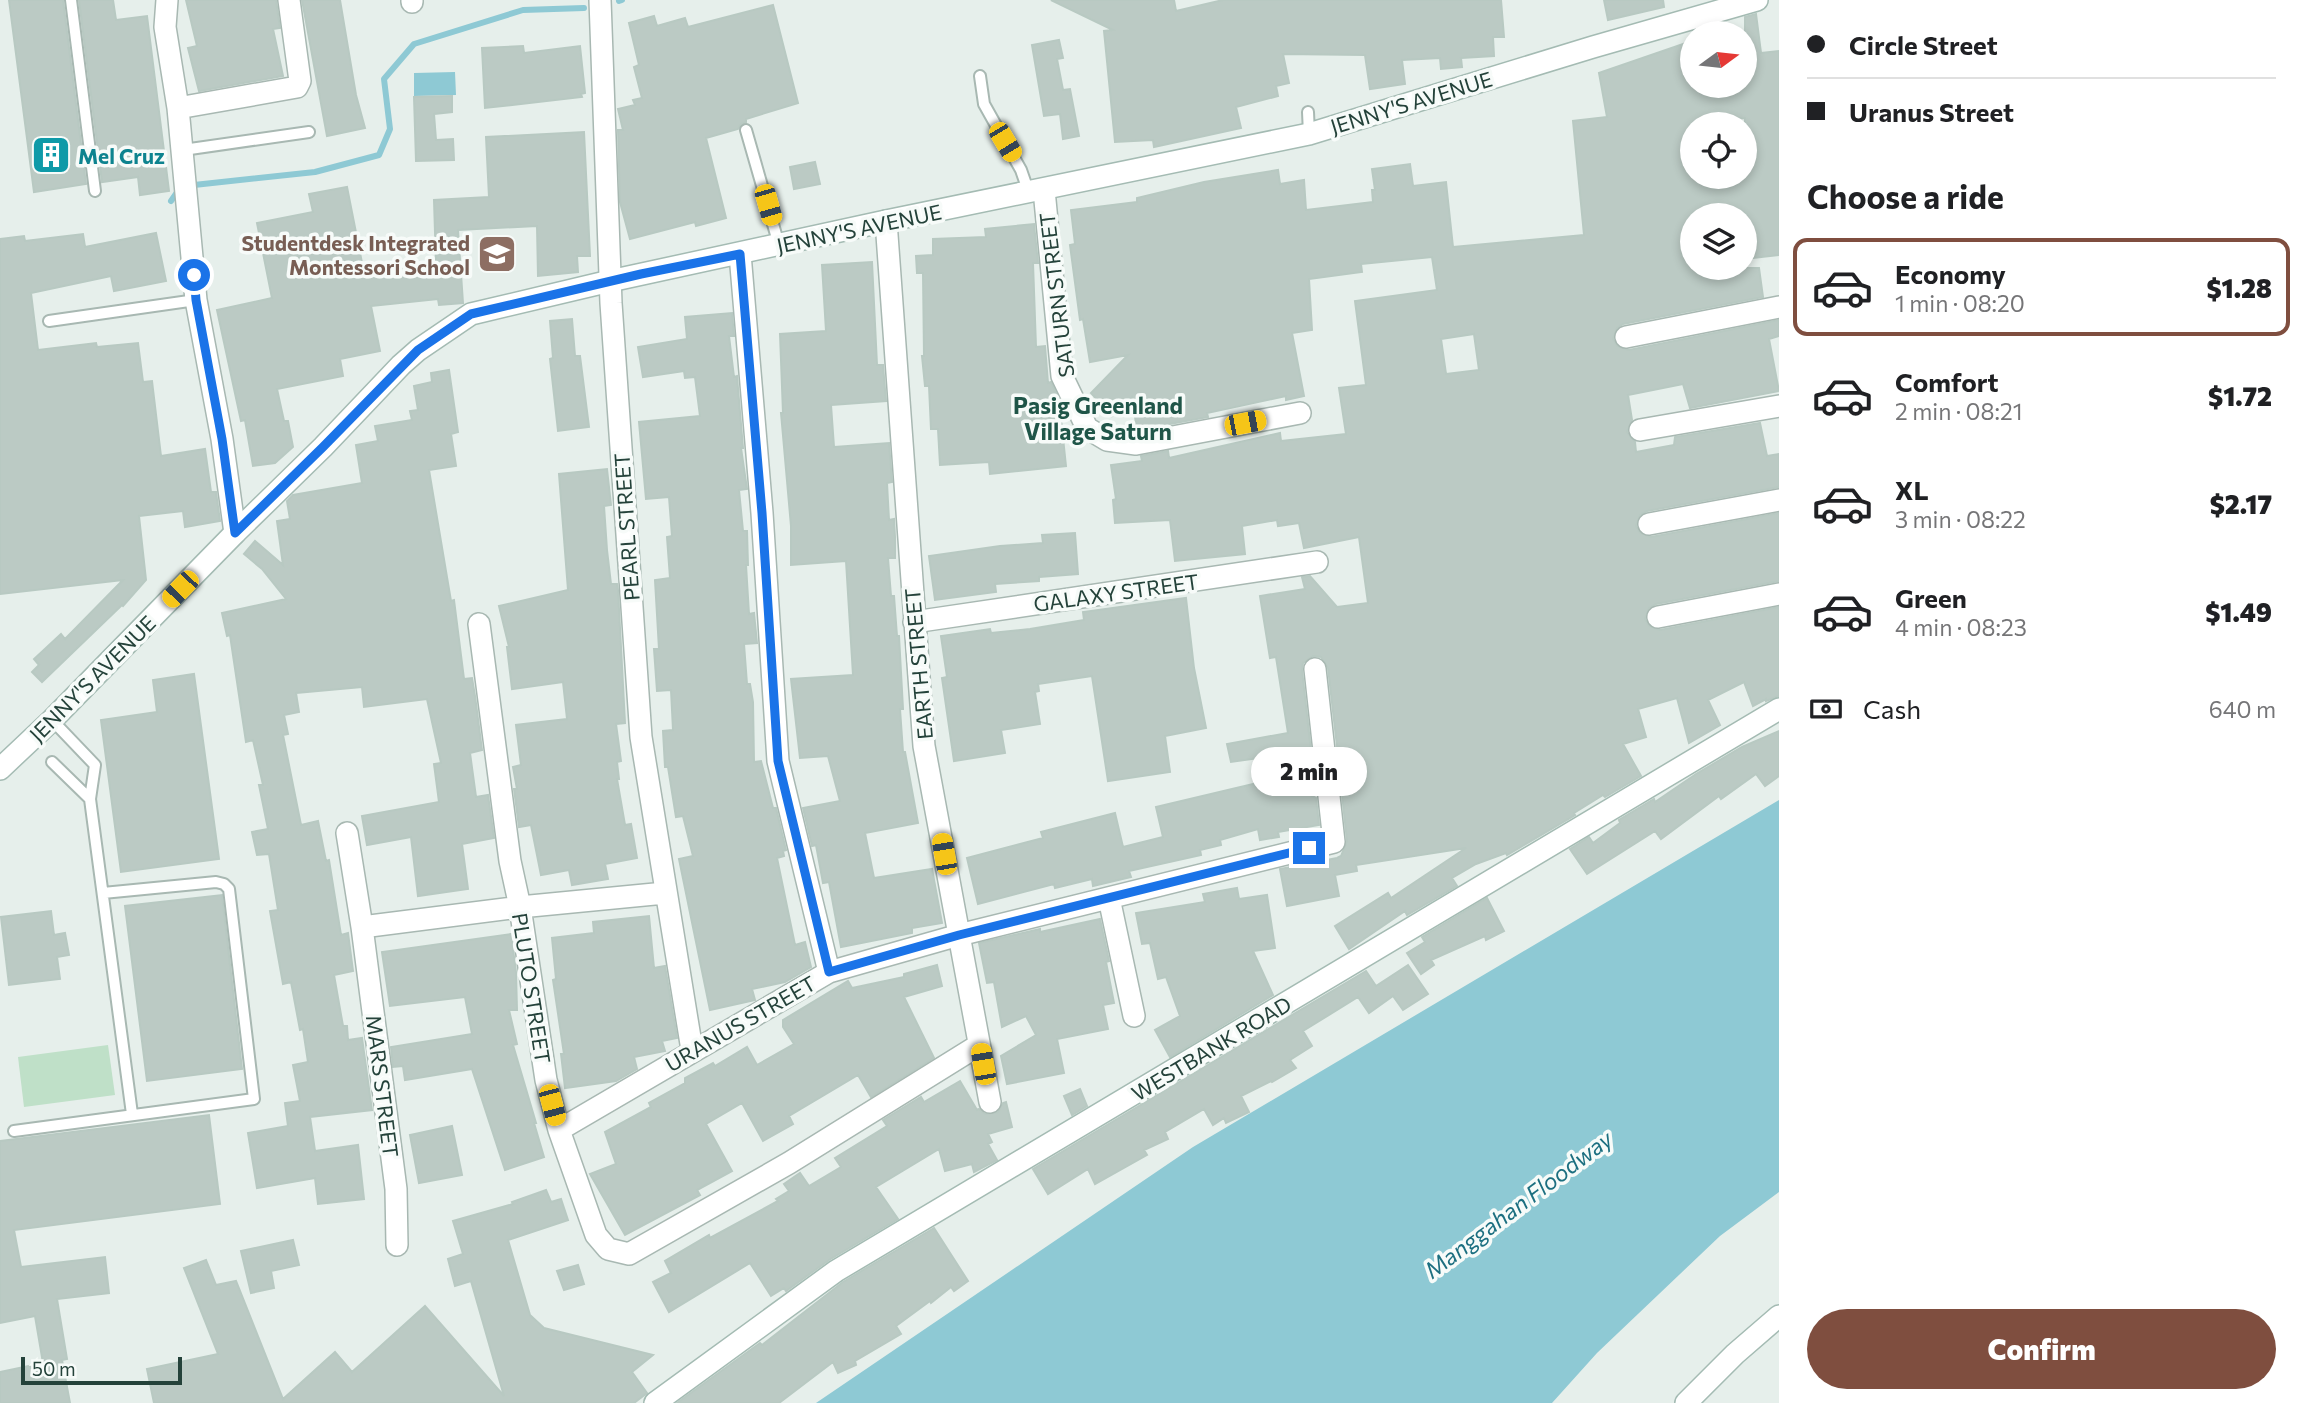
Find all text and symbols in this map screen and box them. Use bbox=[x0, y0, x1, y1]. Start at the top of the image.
north arrow bbox=[1680, 21, 1757, 98]
map controls bbox=[1680, 21, 1757, 280]
text: Circle Street bbox=[1849, 29, 1998, 60]
street label: JENNY'S AVENUE bbox=[1327, 65, 1495, 139]
text: Uranus Street bbox=[1849, 96, 2014, 127]
button: locate bbox=[1680, 112, 1757, 189]
car bbox=[986, 119, 1025, 165]
building icon: Mel Cruz bbox=[30, 134, 72, 176]
place label: Mel Cruz bbox=[78, 143, 165, 168]
text: Choose a ride bbox=[1807, 176, 2004, 216]
car bbox=[753, 182, 784, 228]
street label: JENNY'S AVENUE bbox=[774, 198, 944, 258]
button: layers bbox=[1680, 203, 1757, 280]
street label: SATURN STREET bbox=[1033, 211, 1079, 379]
place label: Studentdesk Integrated Montessori School bbox=[241, 230, 470, 279]
school or university icon: Studentdesk Integrated Montessori School bbox=[476, 233, 518, 275]
icon: car bbox=[1811, 256, 1874, 319]
text: Economy bbox=[1895, 258, 2006, 289]
route start bbox=[178, 259, 210, 291]
text: $1.28 bbox=[2206, 272, 2272, 303]
text: 1 min · 08:20 bbox=[1895, 289, 2025, 317]
icon: car bbox=[1811, 364, 1874, 427]
text: Comfort bbox=[1895, 366, 1998, 397]
text: $1.72 bbox=[2208, 380, 2272, 411]
district label: Pasig Greenland Village Saturn bbox=[1013, 391, 1183, 445]
text: 2 min · 08:21 bbox=[1895, 397, 2023, 425]
car bbox=[1223, 409, 1268, 437]
street label: PEARL STREET bbox=[608, 452, 644, 602]
icon: car bbox=[1811, 472, 1874, 535]
text: XL bbox=[1895, 474, 1929, 505]
text: $2.17 bbox=[2210, 488, 2272, 519]
text: 3 min · 08:22 bbox=[1895, 505, 2026, 533]
car bbox=[158, 567, 203, 611]
street label: GALAXY STREET bbox=[1032, 568, 1200, 616]
icon: car bbox=[1811, 580, 1874, 643]
text: Green bbox=[1895, 582, 1967, 613]
street label: EARTH STREET bbox=[899, 587, 937, 741]
text: $1.49 bbox=[2205, 596, 2272, 627]
street label: JENNY'S AVENUE bbox=[24, 610, 160, 746]
text: 4 min · 08:23 bbox=[1895, 613, 2027, 641]
icon: cash bbox=[1807, 690, 1845, 728]
text: Cash bbox=[1863, 693, 1921, 724]
text: 640 m bbox=[2209, 695, 2276, 723]
callout: 2 min bbox=[1251, 746, 1367, 796]
text: 2 min bbox=[1280, 757, 1338, 785]
car bbox=[931, 831, 958, 877]
route end bbox=[1293, 832, 1325, 864]
street label: PLUTO STREET bbox=[508, 911, 556, 1065]
street label: URANUS STREET bbox=[660, 970, 820, 1076]
street label: WESTBANK ROAD bbox=[1127, 991, 1295, 1105]
street label: MARS STREET bbox=[362, 1014, 404, 1158]
car bbox=[970, 1041, 997, 1087]
car bbox=[537, 1082, 568, 1128]
water label: Manggahan Floodway bbox=[1419, 1124, 1618, 1284]
button: Confirm bbox=[1807, 1309, 2276, 1389]
scale bar bbox=[21, 1354, 182, 1386]
text: 50 m bbox=[32, 1357, 76, 1380]

